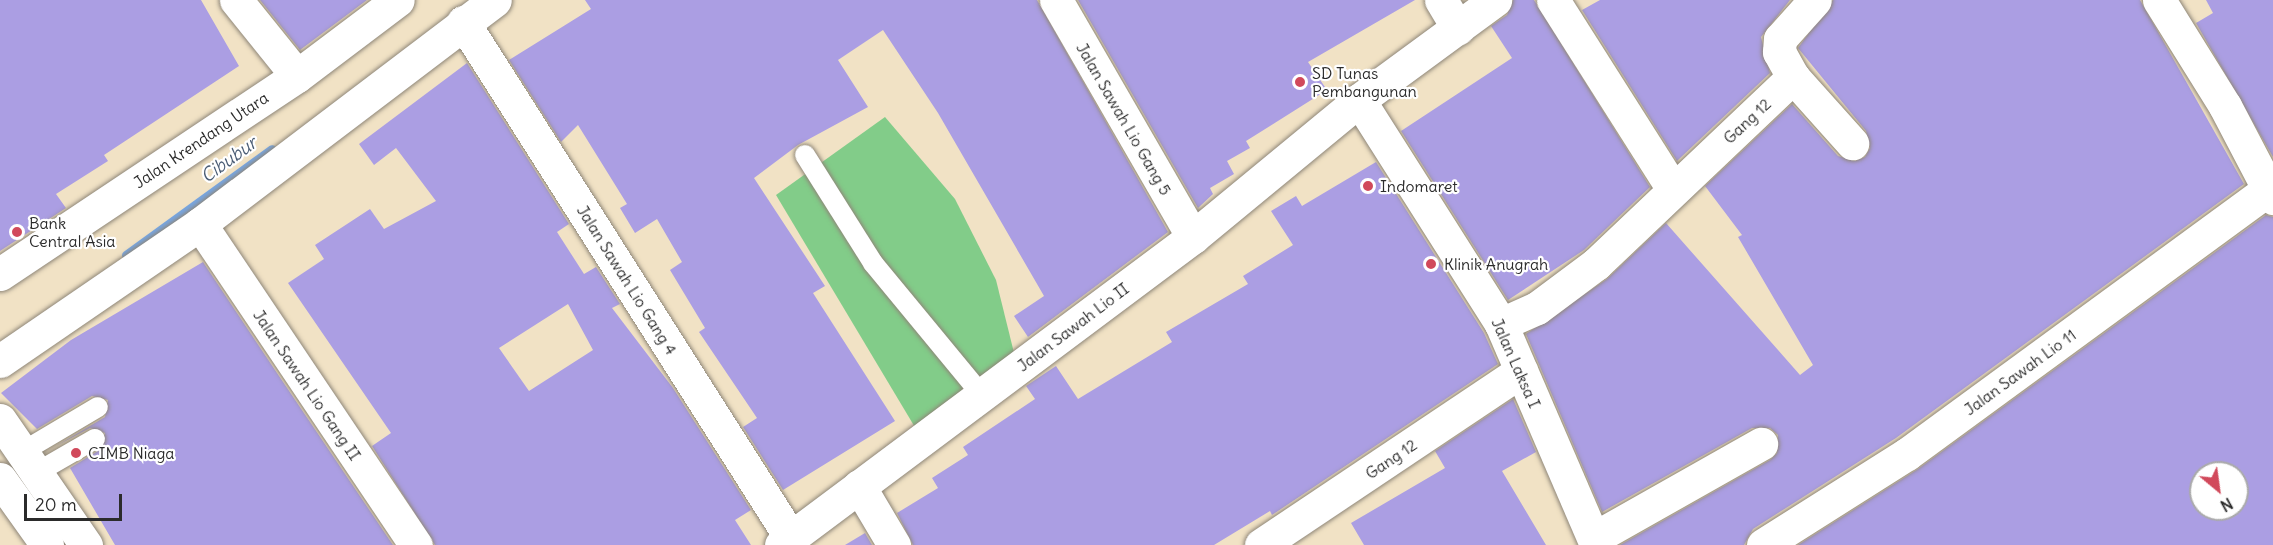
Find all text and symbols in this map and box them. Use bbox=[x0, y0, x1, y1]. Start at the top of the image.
street label: Jalan Sawah Lio Gang 5 bbox=[1072, 39, 1176, 199]
place label: SD Tunas Pembangunan bbox=[1312, 63, 1417, 101]
marker: SD Tunas Pembangunan bbox=[1293, 75, 1307, 89]
street label: Jalan Krendang Utara bbox=[130, 88, 272, 192]
street label: Gang 12 bbox=[1719, 94, 1775, 148]
water label: Cibubur bbox=[197, 132, 261, 188]
place label: Indomaret bbox=[1380, 176, 1458, 196]
marker: Indomaret bbox=[1361, 179, 1375, 193]
street label: Jalan Sawah Lio Gang 4 bbox=[573, 202, 681, 358]
place label: Bank Central Asia bbox=[29, 213, 115, 251]
marker: Bank Central Asia bbox=[10, 225, 24, 239]
place label: Klinik Anugrah bbox=[1444, 254, 1548, 274]
marker: Klinik Anugrah bbox=[1422, 255, 1440, 273]
street label: Jalan Sawah Lio II bbox=[1013, 279, 1133, 375]
street label: Jalan Sawah Lio Gang II bbox=[249, 306, 365, 464]
street label: Jalan Laksa I bbox=[1488, 315, 1544, 411]
street label: Jalan Sawah Lio 11 bbox=[1960, 325, 2080, 419]
street label: Gang 12 bbox=[1362, 435, 1420, 483]
place label: CIMB Niaga bbox=[88, 443, 174, 463]
marker: CIMB Niaga bbox=[69, 446, 83, 460]
north arrow bbox=[2189, 461, 2249, 521]
scale bar bbox=[27, 482, 124, 520]
text: 20 m bbox=[35, 493, 77, 516]
text: N bbox=[2217, 494, 2236, 516]

